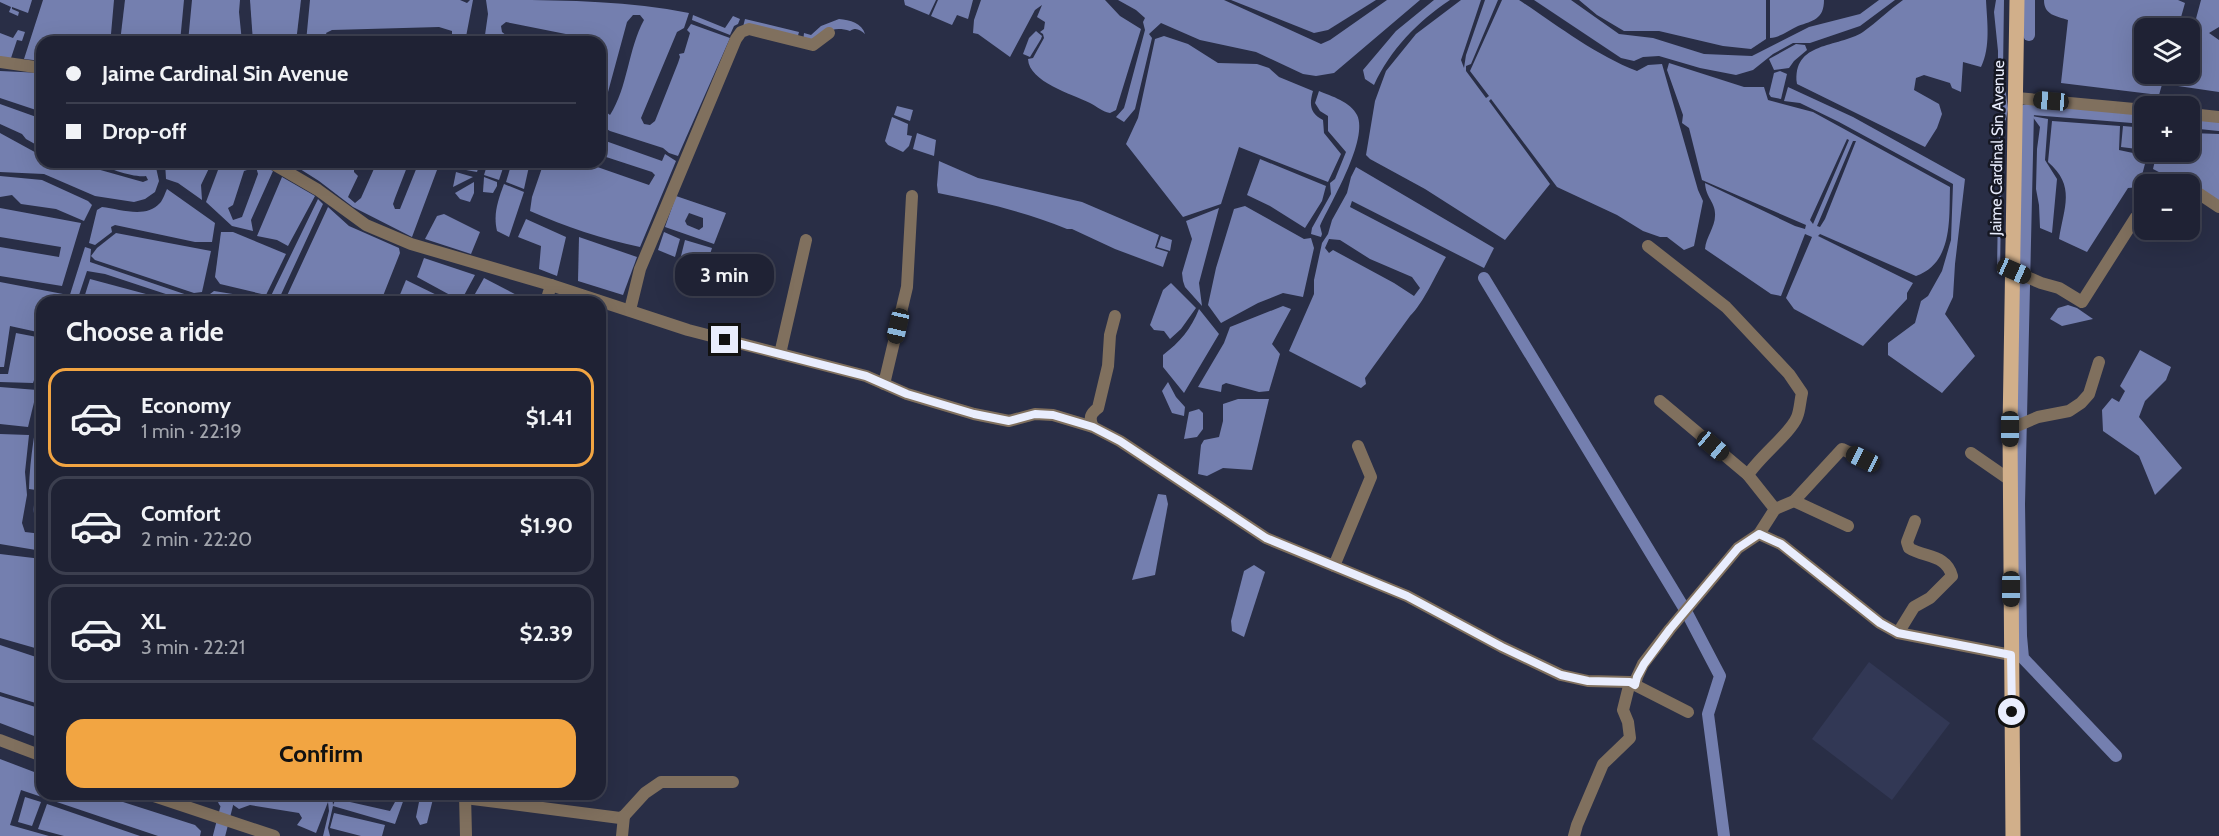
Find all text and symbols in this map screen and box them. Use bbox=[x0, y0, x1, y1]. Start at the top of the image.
map controls bbox=[2134, 18, 2200, 240]
button: layers bbox=[2134, 18, 2200, 84]
text: Jaime Cardinal Sin Avenue bbox=[102, 60, 348, 87]
street label: Jaime Cardinal Sin Avenue bbox=[1986, 60, 2008, 237]
car bbox=[2032, 90, 2070, 112]
button: + bbox=[2134, 96, 2200, 162]
text: Drop-off bbox=[102, 118, 186, 145]
button: − bbox=[2134, 174, 2200, 240]
callout: 3 min bbox=[676, 253, 774, 295]
car bbox=[1994, 255, 2034, 287]
text: 3 min bbox=[700, 263, 749, 287]
car bbox=[885, 306, 911, 346]
text: Choose a ride bbox=[66, 315, 224, 348]
route end bbox=[711, 326, 738, 353]
icon: car bbox=[69, 391, 123, 445]
text: Economy bbox=[141, 392, 231, 419]
text: $1.41 bbox=[526, 404, 573, 431]
car bbox=[2001, 411, 2019, 447]
text: 1 min · 22:19 bbox=[141, 419, 242, 443]
car bbox=[1693, 428, 1733, 464]
car bbox=[1843, 443, 1883, 475]
icon: car bbox=[69, 499, 123, 553]
text: Comfort bbox=[141, 500, 220, 527]
text: $1.90 bbox=[520, 512, 573, 539]
text: 2 min · 22:20 bbox=[141, 527, 252, 551]
car bbox=[2002, 571, 2020, 607]
icon: car bbox=[69, 607, 123, 661]
text: XL bbox=[141, 608, 166, 635]
text: $2.39 bbox=[519, 620, 573, 647]
text: 3 min · 22:21 bbox=[141, 635, 245, 659]
route start bbox=[1998, 698, 2025, 725]
button: Confirm bbox=[66, 719, 576, 788]

